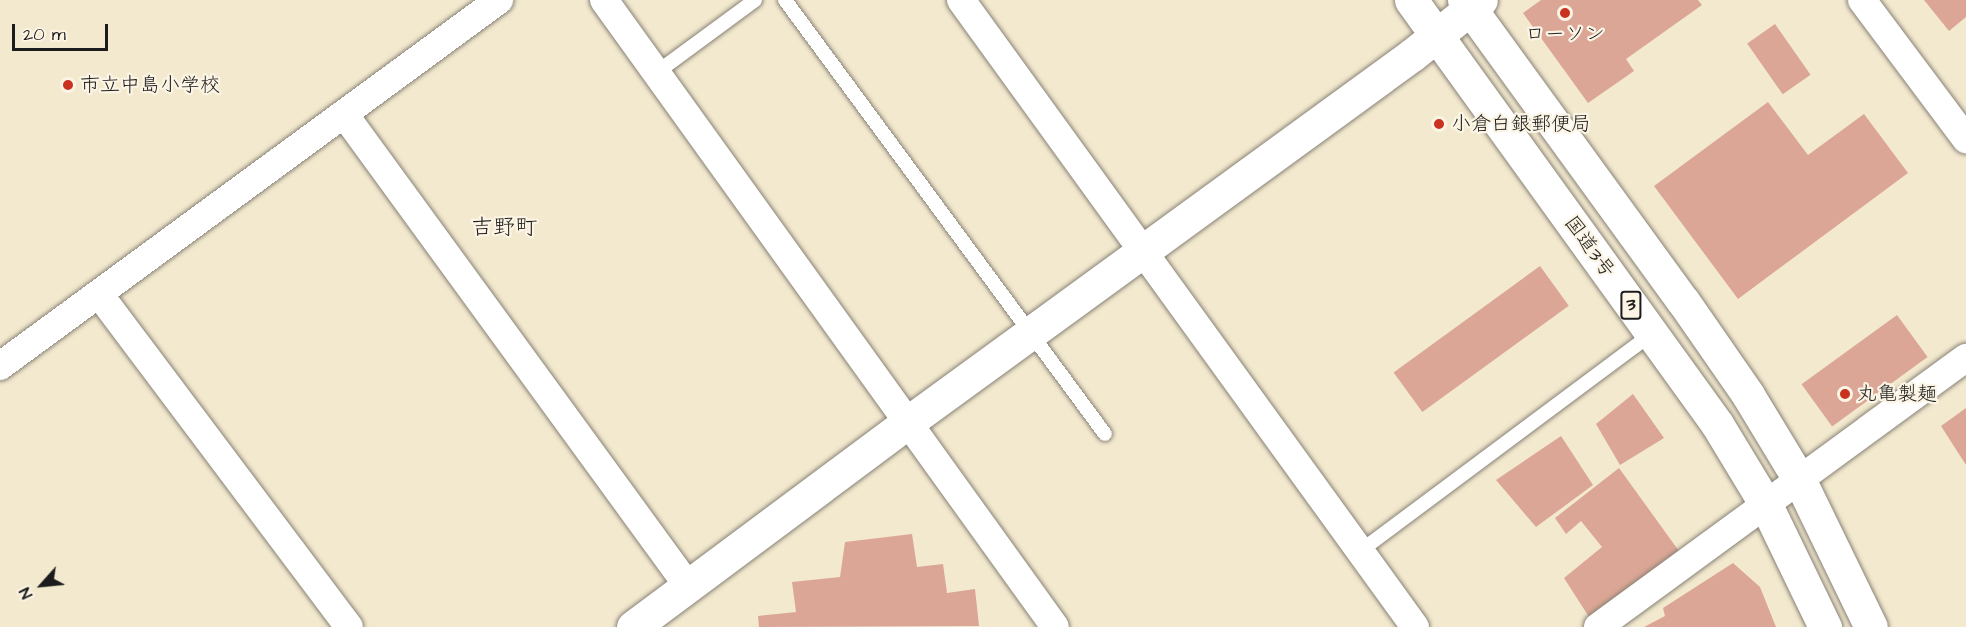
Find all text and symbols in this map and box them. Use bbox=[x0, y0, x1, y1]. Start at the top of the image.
marker: ローソン bbox=[1558, 6, 1572, 20]
scale bar bbox=[15, 12, 111, 50]
text: 20 m bbox=[23, 22, 66, 47]
place label: ローソン bbox=[1525, 22, 1605, 46]
place label: 市立中島小学校 bbox=[80, 73, 220, 97]
marker: 市立中島小学校 bbox=[61, 78, 75, 92]
place label: 小倉白銀郵便局 bbox=[1451, 112, 1591, 136]
marker: 小倉白銀郵便局 bbox=[1432, 117, 1446, 131]
street label: 国道3号 bbox=[1559, 212, 1619, 282]
district label: 吉野町 bbox=[471, 215, 537, 241]
road number: 3 bbox=[1619, 290, 1643, 320]
place label: 丸亀製麺 bbox=[1857, 382, 1937, 406]
marker: 丸亀製麺 bbox=[1838, 387, 1852, 401]
north arrow bbox=[12, 555, 72, 615]
text: N bbox=[14, 584, 38, 603]

